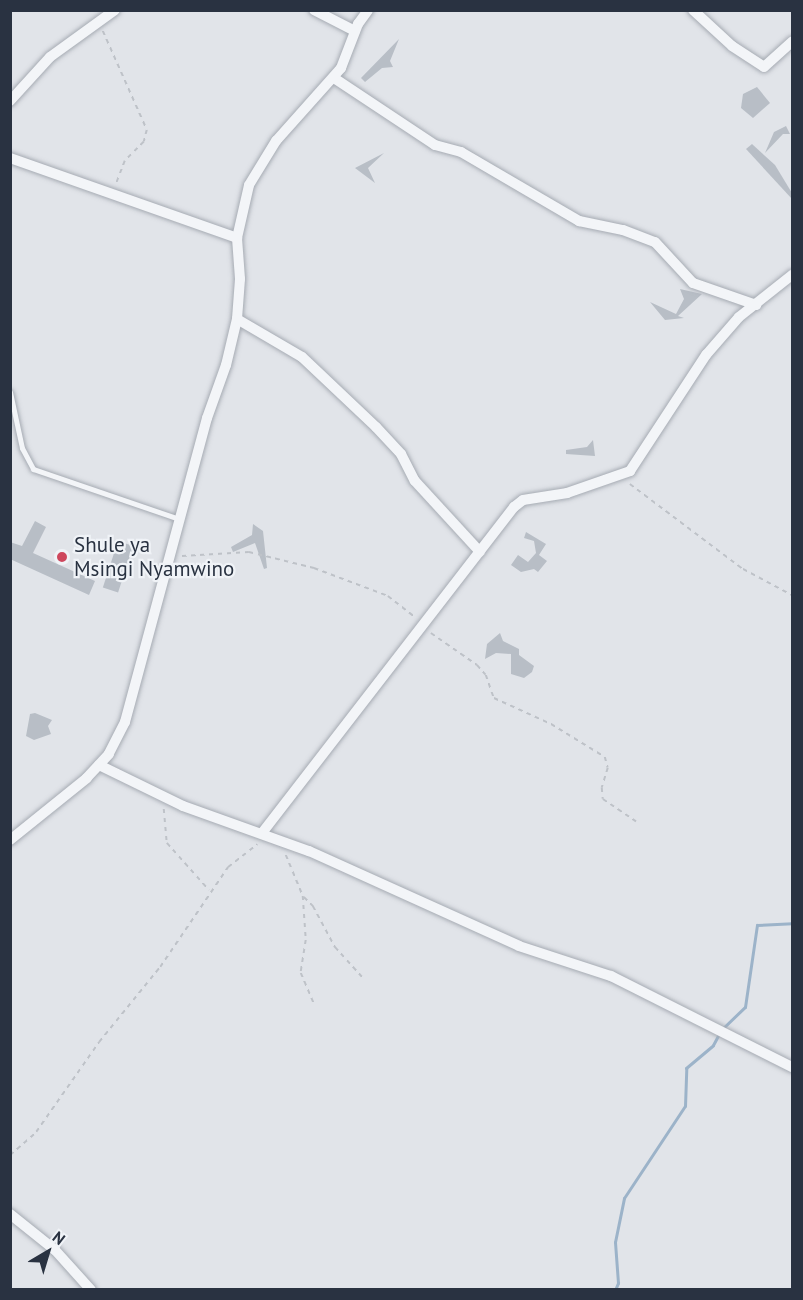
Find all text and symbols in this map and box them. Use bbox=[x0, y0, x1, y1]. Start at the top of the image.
place label: Shule ya Msingi Nyamwino bbox=[74, 532, 234, 582]
marker: Shule ya Msingi Nyamwino bbox=[55, 550, 69, 564]
north arrow bbox=[18, 1222, 78, 1282]
text: N bbox=[49, 1227, 69, 1249]

